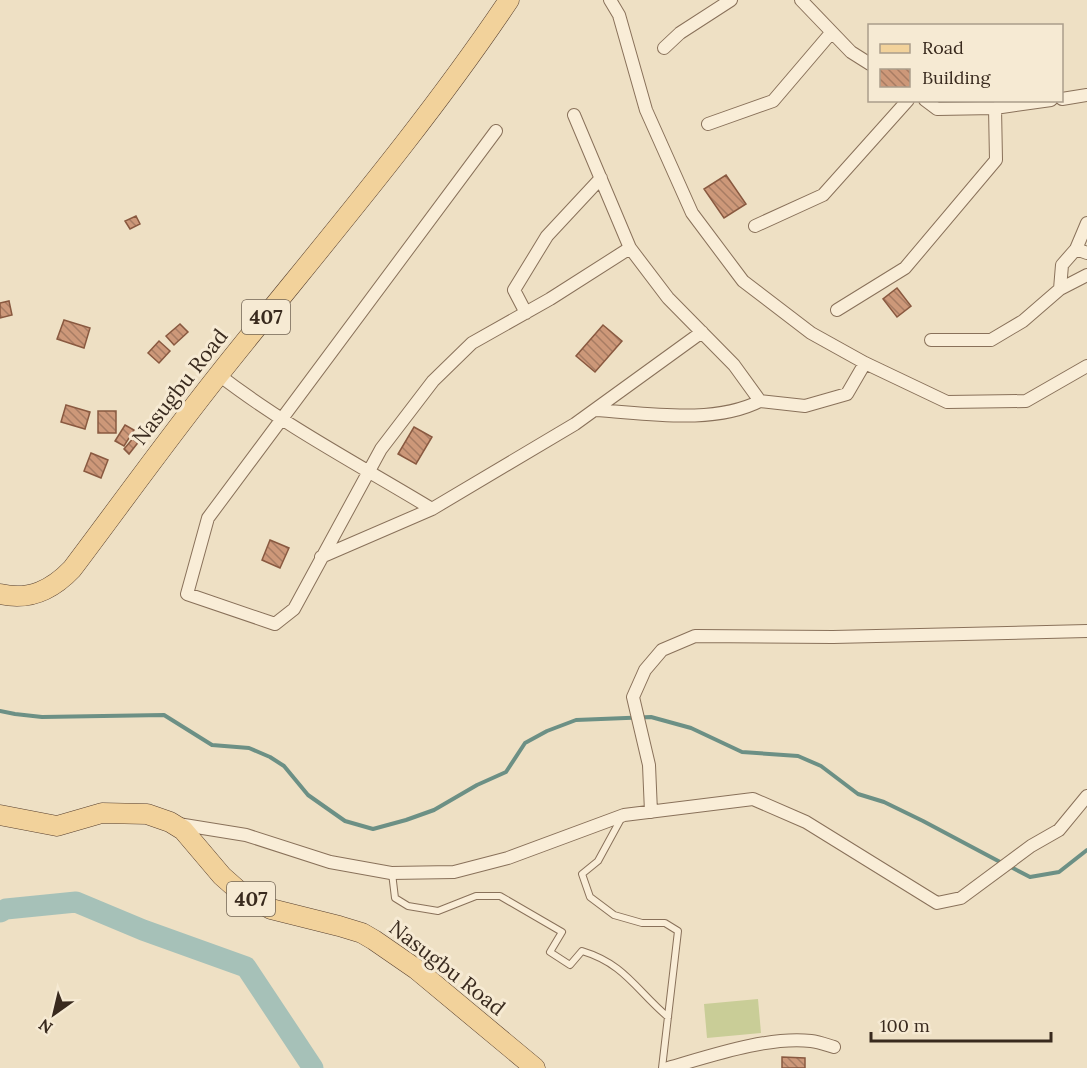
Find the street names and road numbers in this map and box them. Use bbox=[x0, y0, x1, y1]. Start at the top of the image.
road number: 407 bbox=[242, 300, 290, 334]
street label: Nasugbu Road bbox=[126, 323, 233, 450]
road number: 407 bbox=[227, 882, 275, 916]
street label: Nasugbu Road bbox=[384, 914, 511, 1021]

